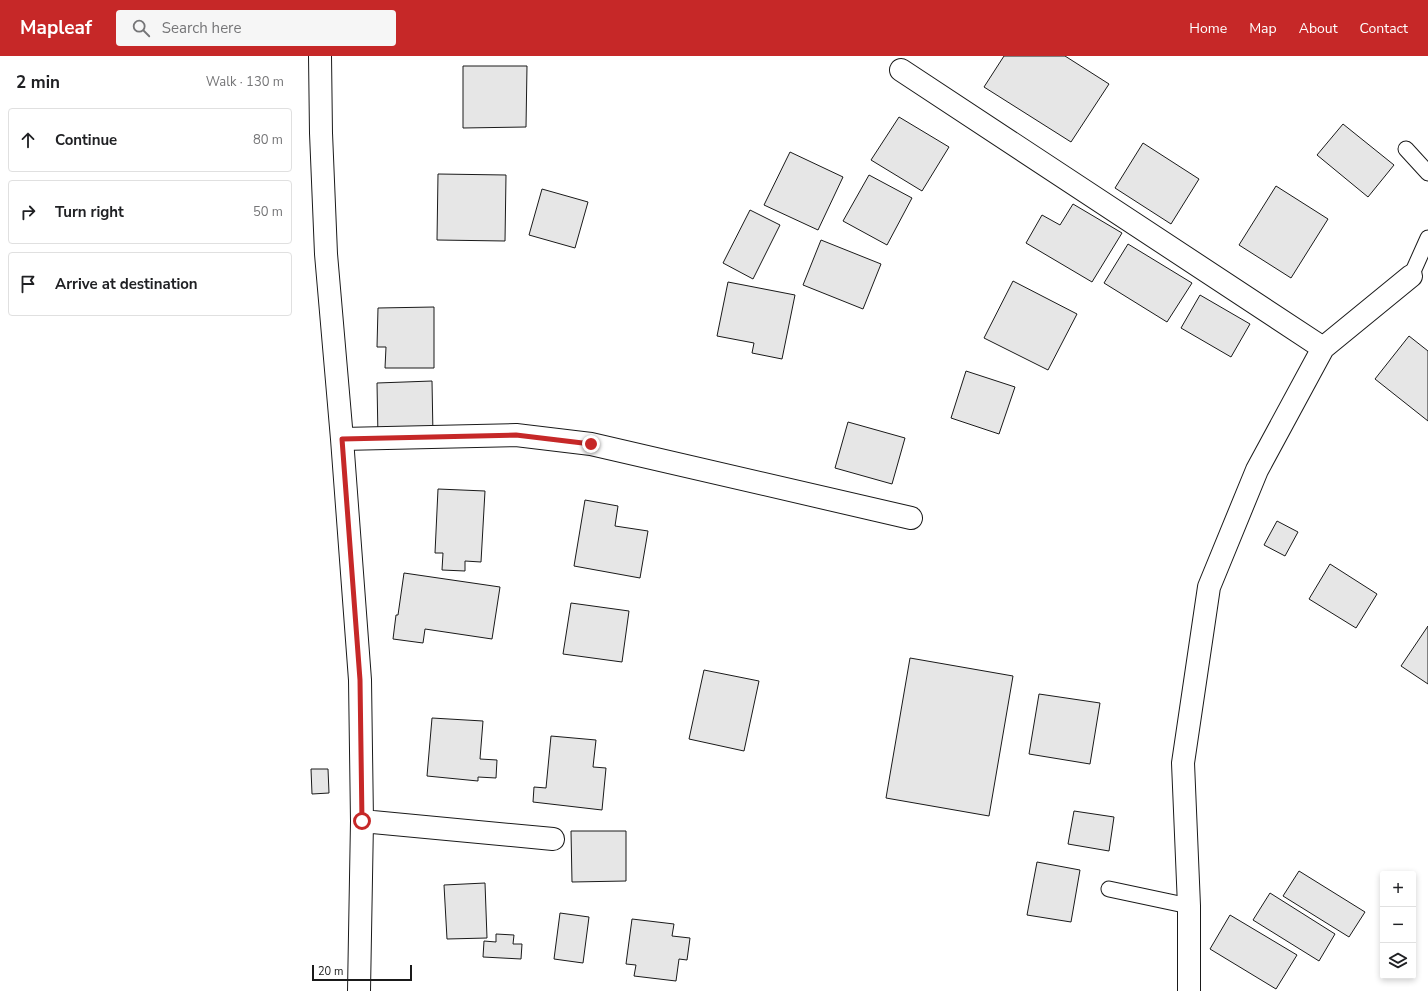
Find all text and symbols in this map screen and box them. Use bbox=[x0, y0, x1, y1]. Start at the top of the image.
search box bbox=[116, 10, 396, 46]
text: Mapleaf bbox=[20, 15, 92, 41]
icon: search bbox=[130, 17, 152, 39]
text: Search here bbox=[162, 18, 241, 38]
text: Home bbox=[1189, 19, 1227, 38]
text: Map bbox=[1249, 19, 1277, 38]
text: About bbox=[1299, 19, 1338, 38]
text: Contact bbox=[1360, 19, 1408, 38]
text: 2 min bbox=[16, 71, 60, 94]
text: Walk · 130 m bbox=[206, 73, 284, 91]
icon: ahead bbox=[17, 129, 39, 151]
text: Continue bbox=[55, 130, 117, 150]
text: 80 m bbox=[253, 131, 283, 149]
icon: right bbox=[17, 201, 39, 223]
text: Turn right bbox=[55, 202, 124, 222]
text: 50 m bbox=[253, 203, 283, 221]
icon: arrive bbox=[17, 273, 39, 295]
text: Arrive at destination bbox=[55, 274, 198, 294]
route end bbox=[582, 435, 600, 453]
route start bbox=[353, 812, 371, 830]
map controls bbox=[1380, 871, 1416, 979]
button: + bbox=[1380, 871, 1416, 907]
button: − bbox=[1380, 907, 1416, 943]
button: layers bbox=[1380, 943, 1416, 979]
scale bar bbox=[312, 963, 412, 982]
text: 20 m bbox=[318, 964, 343, 979]

